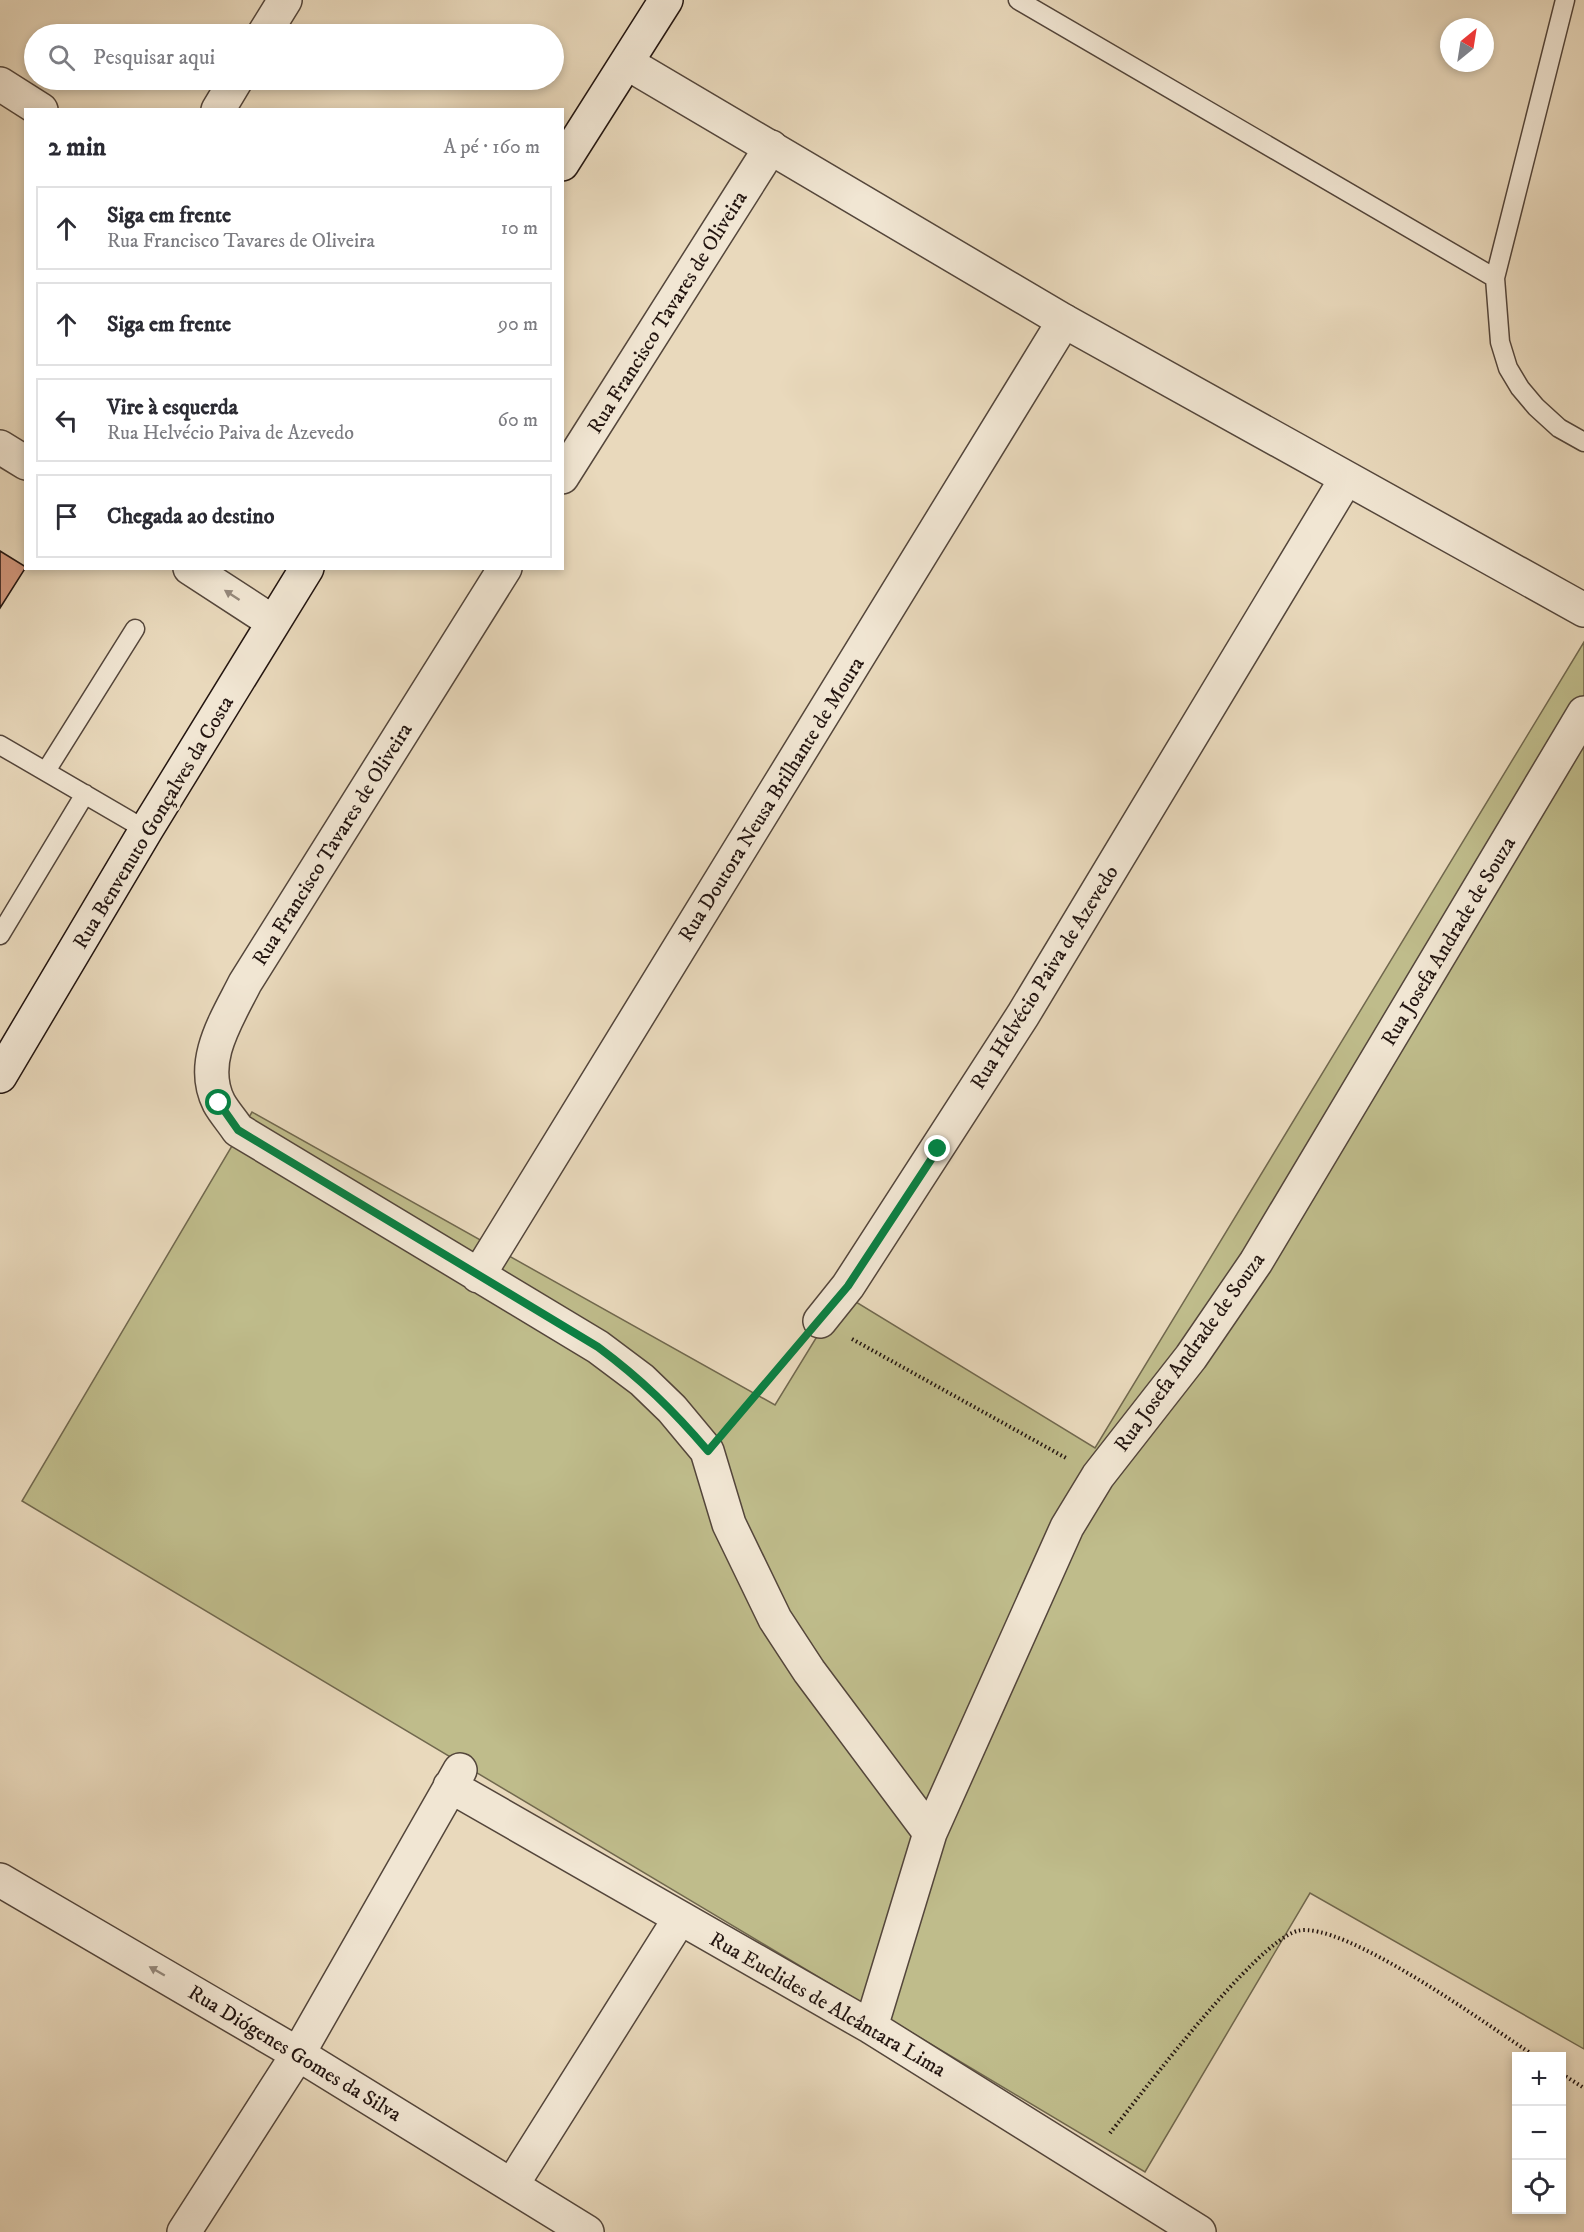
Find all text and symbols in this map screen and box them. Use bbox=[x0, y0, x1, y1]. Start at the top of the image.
north arrow bbox=[1440, 18, 1494, 72]
search box bbox=[24, 24, 564, 90]
icon: search bbox=[45, 41, 78, 74]
text: Pesquisar aqui bbox=[93, 44, 215, 71]
text: 2 min bbox=[48, 131, 106, 164]
text: A pé · 160 m bbox=[444, 135, 540, 160]
street label: Rua Francisco Tavares de Oliveira bbox=[582, 186, 753, 439]
text: Siga em frente bbox=[107, 202, 231, 229]
icon: ahead bbox=[50, 212, 83, 245]
text: 10 m bbox=[501, 216, 538, 241]
text: Rua Francisco Tavares de Oliveira bbox=[107, 229, 375, 254]
icon: ahead bbox=[50, 308, 83, 341]
text: Siga em frente bbox=[107, 311, 231, 338]
text: 90 m bbox=[498, 312, 538, 337]
text: Vire à esquerda bbox=[107, 394, 238, 421]
icon: left bbox=[50, 404, 83, 437]
text: 60 m bbox=[498, 408, 538, 433]
text: Rua Helvécio Paiva de Azevedo bbox=[107, 421, 354, 446]
icon: arrive bbox=[50, 500, 83, 533]
text: Chegada ao destino bbox=[107, 503, 274, 530]
one-way arrow bbox=[223, 590, 240, 601]
street label: Rua Doutora Neusa Brilhante de Moura bbox=[673, 652, 871, 947]
street label: Rua Benvenuto Gonçalves da Costa bbox=[68, 691, 240, 954]
street label: Rua Francisco Tavares de Oliveira bbox=[247, 718, 418, 971]
street label: Rua Josefa Andrade de Souza bbox=[1376, 832, 1522, 1051]
street label: Rua Helvécio Paiva de Azevedo bbox=[965, 861, 1125, 1094]
route start bbox=[205, 1089, 231, 1115]
route end bbox=[924, 1135, 950, 1161]
street label: Rua Josefa Andrade de Souza bbox=[1109, 1248, 1271, 1457]
street label: Rua Euclides de Alcântara Lima bbox=[705, 1927, 950, 2083]
one-way arrow bbox=[149, 1966, 165, 1977]
street label: Rua Diógenes Gomes da Silva bbox=[183, 1980, 406, 2128]
map controls bbox=[1512, 2052, 1566, 2214]
button: + bbox=[1512, 2052, 1566, 2106]
button: − bbox=[1512, 2106, 1566, 2160]
button: locate bbox=[1512, 2160, 1566, 2214]

